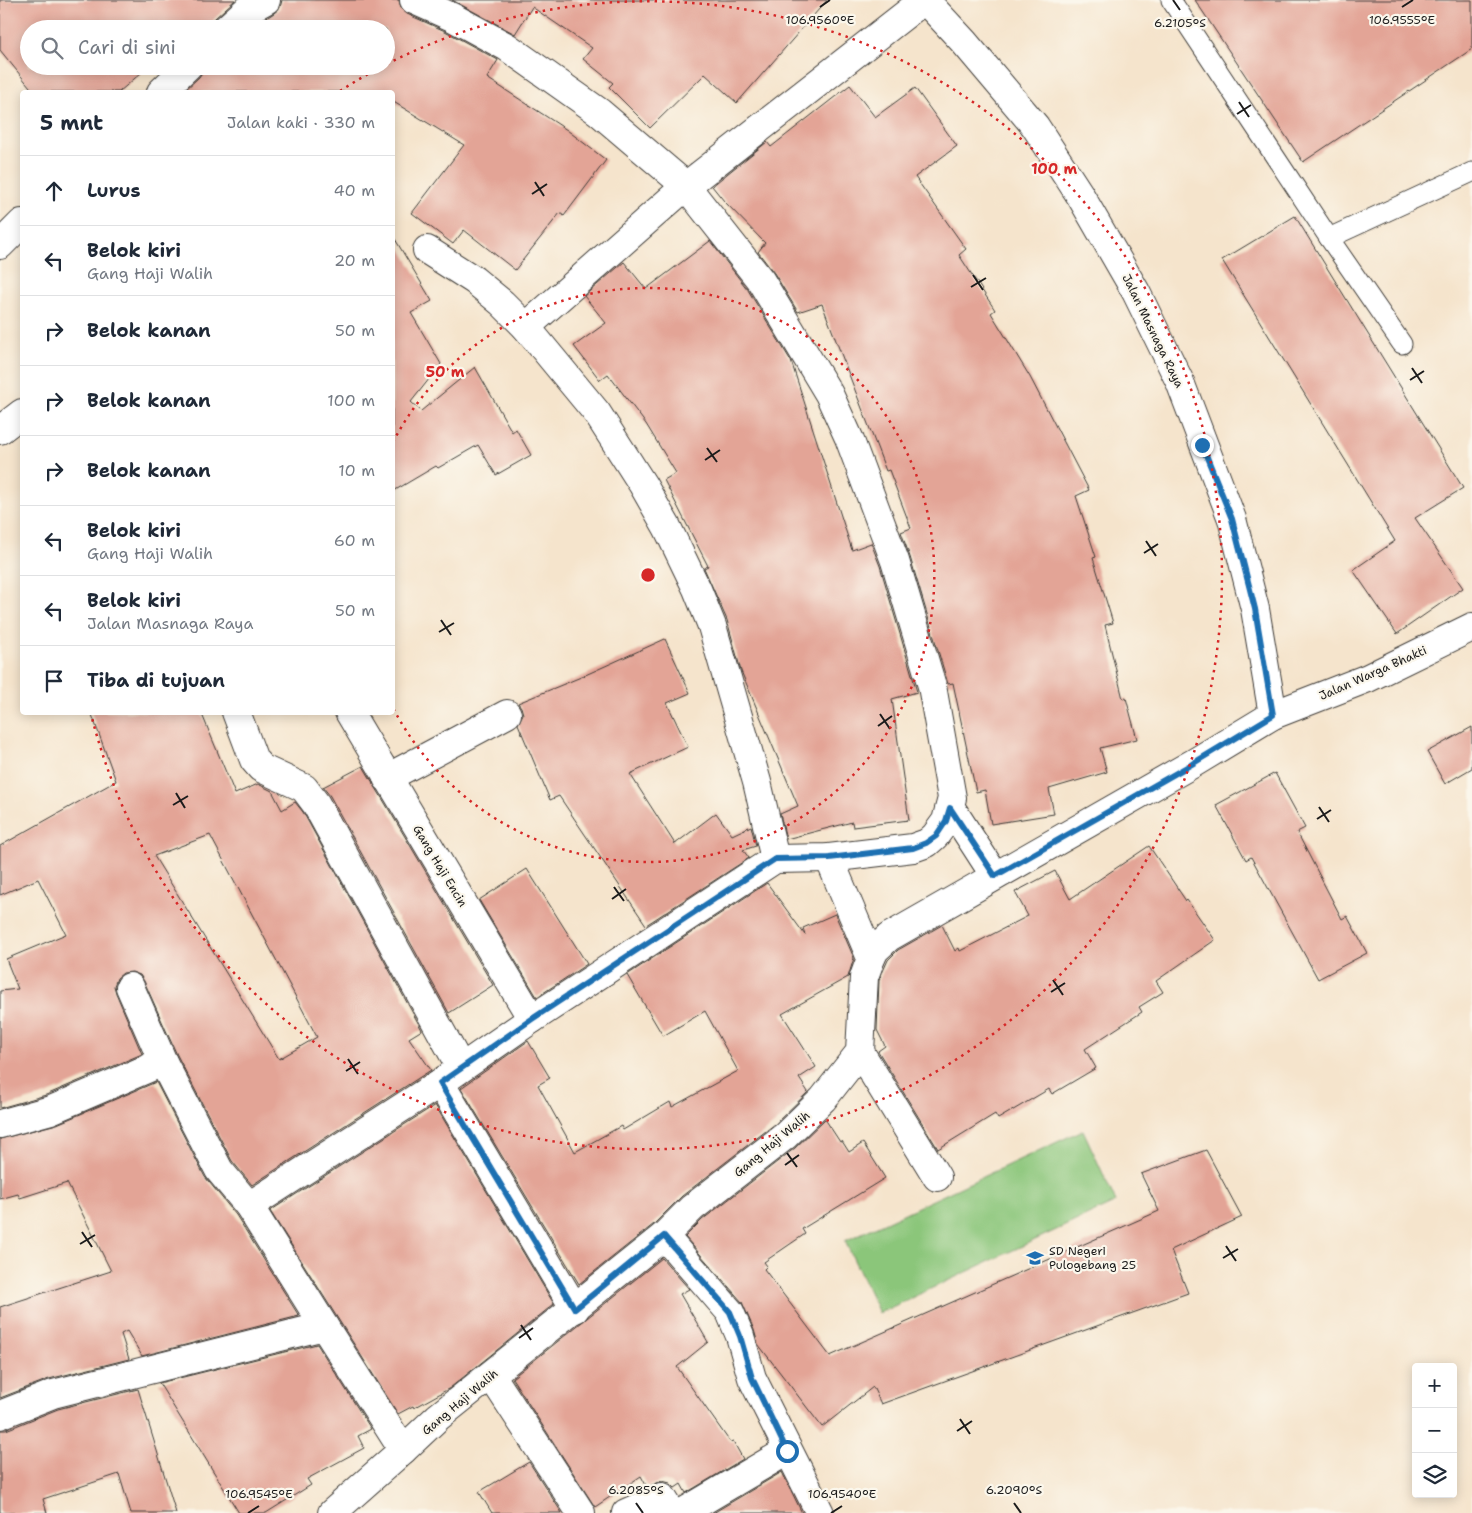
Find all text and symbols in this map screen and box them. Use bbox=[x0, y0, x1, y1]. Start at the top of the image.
text: 106.9560°E bbox=[786, 12, 854, 28]
text: 106.9555°E bbox=[1369, 12, 1435, 28]
text: 6.2105°S bbox=[1154, 15, 1206, 31]
search box bbox=[20, 20, 395, 75]
icon: search bbox=[38, 34, 66, 62]
text: Cari di sini bbox=[78, 35, 176, 60]
text: 5 mnt bbox=[40, 109, 103, 137]
text: Jalan kaki · 330 m bbox=[227, 112, 375, 133]
text: 100 m bbox=[1031, 159, 1077, 179]
icon: ahead bbox=[40, 177, 68, 205]
text: Lurus bbox=[87, 178, 141, 203]
text: 40 m bbox=[333, 180, 375, 201]
text: Belok kiri bbox=[87, 238, 181, 263]
icon: left bbox=[40, 247, 68, 275]
text: 20 m bbox=[334, 250, 375, 271]
text: Gang Haji Walih bbox=[87, 263, 213, 284]
street label: Jalan Masnaga Raya bbox=[1118, 271, 1188, 391]
icon: right bbox=[40, 317, 68, 345]
text: Belok kanan bbox=[87, 318, 211, 343]
text: 50 m bbox=[335, 320, 375, 341]
text: 50 m bbox=[426, 362, 465, 382]
icon: right bbox=[40, 387, 68, 415]
text: Belok kanan bbox=[87, 388, 211, 413]
text: 100 m bbox=[327, 390, 375, 411]
route end bbox=[1191, 434, 1214, 457]
icon: right bbox=[40, 457, 68, 485]
text: Belok kanan bbox=[87, 458, 211, 483]
text: 10 m bbox=[338, 460, 375, 481]
text: Belok kiri bbox=[87, 518, 181, 543]
icon: left bbox=[40, 527, 68, 555]
text: 60 m bbox=[334, 530, 375, 551]
text: Gang Haji Walih bbox=[87, 543, 213, 564]
centre of rings bbox=[639, 566, 657, 584]
text: Belok kiri bbox=[87, 588, 181, 613]
icon: left bbox=[40, 597, 68, 625]
text: 50 m bbox=[335, 600, 375, 621]
text: Jalan Masnaga Raya bbox=[87, 613, 253, 634]
street label: Jalan Warga Bhakti bbox=[1317, 642, 1429, 704]
icon: arrive bbox=[40, 667, 68, 695]
text: Tiba di tujuan bbox=[87, 668, 225, 693]
street label: Gang Haji Encin bbox=[409, 822, 471, 910]
street label: Gang Haji Walih bbox=[731, 1107, 813, 1181]
place label: SD Negeri Pulogebang 25 bbox=[1049, 1243, 1136, 1273]
school or university icon: SD Negeri Pulogebang 25 bbox=[1025, 1248, 1045, 1268]
map controls bbox=[1412, 1363, 1457, 1498]
button: + bbox=[1412, 1363, 1457, 1408]
street label: Gang Haji Walih bbox=[419, 1365, 501, 1439]
button: − bbox=[1412, 1408, 1457, 1453]
route start bbox=[776, 1440, 799, 1463]
button: layers bbox=[1412, 1453, 1457, 1498]
text: 6.2085°S bbox=[608, 1482, 664, 1498]
text: 6.2090°S bbox=[986, 1482, 1043, 1498]
text: 106.9545°E bbox=[225, 1486, 293, 1502]
text: 106.9540°E bbox=[808, 1486, 876, 1502]

